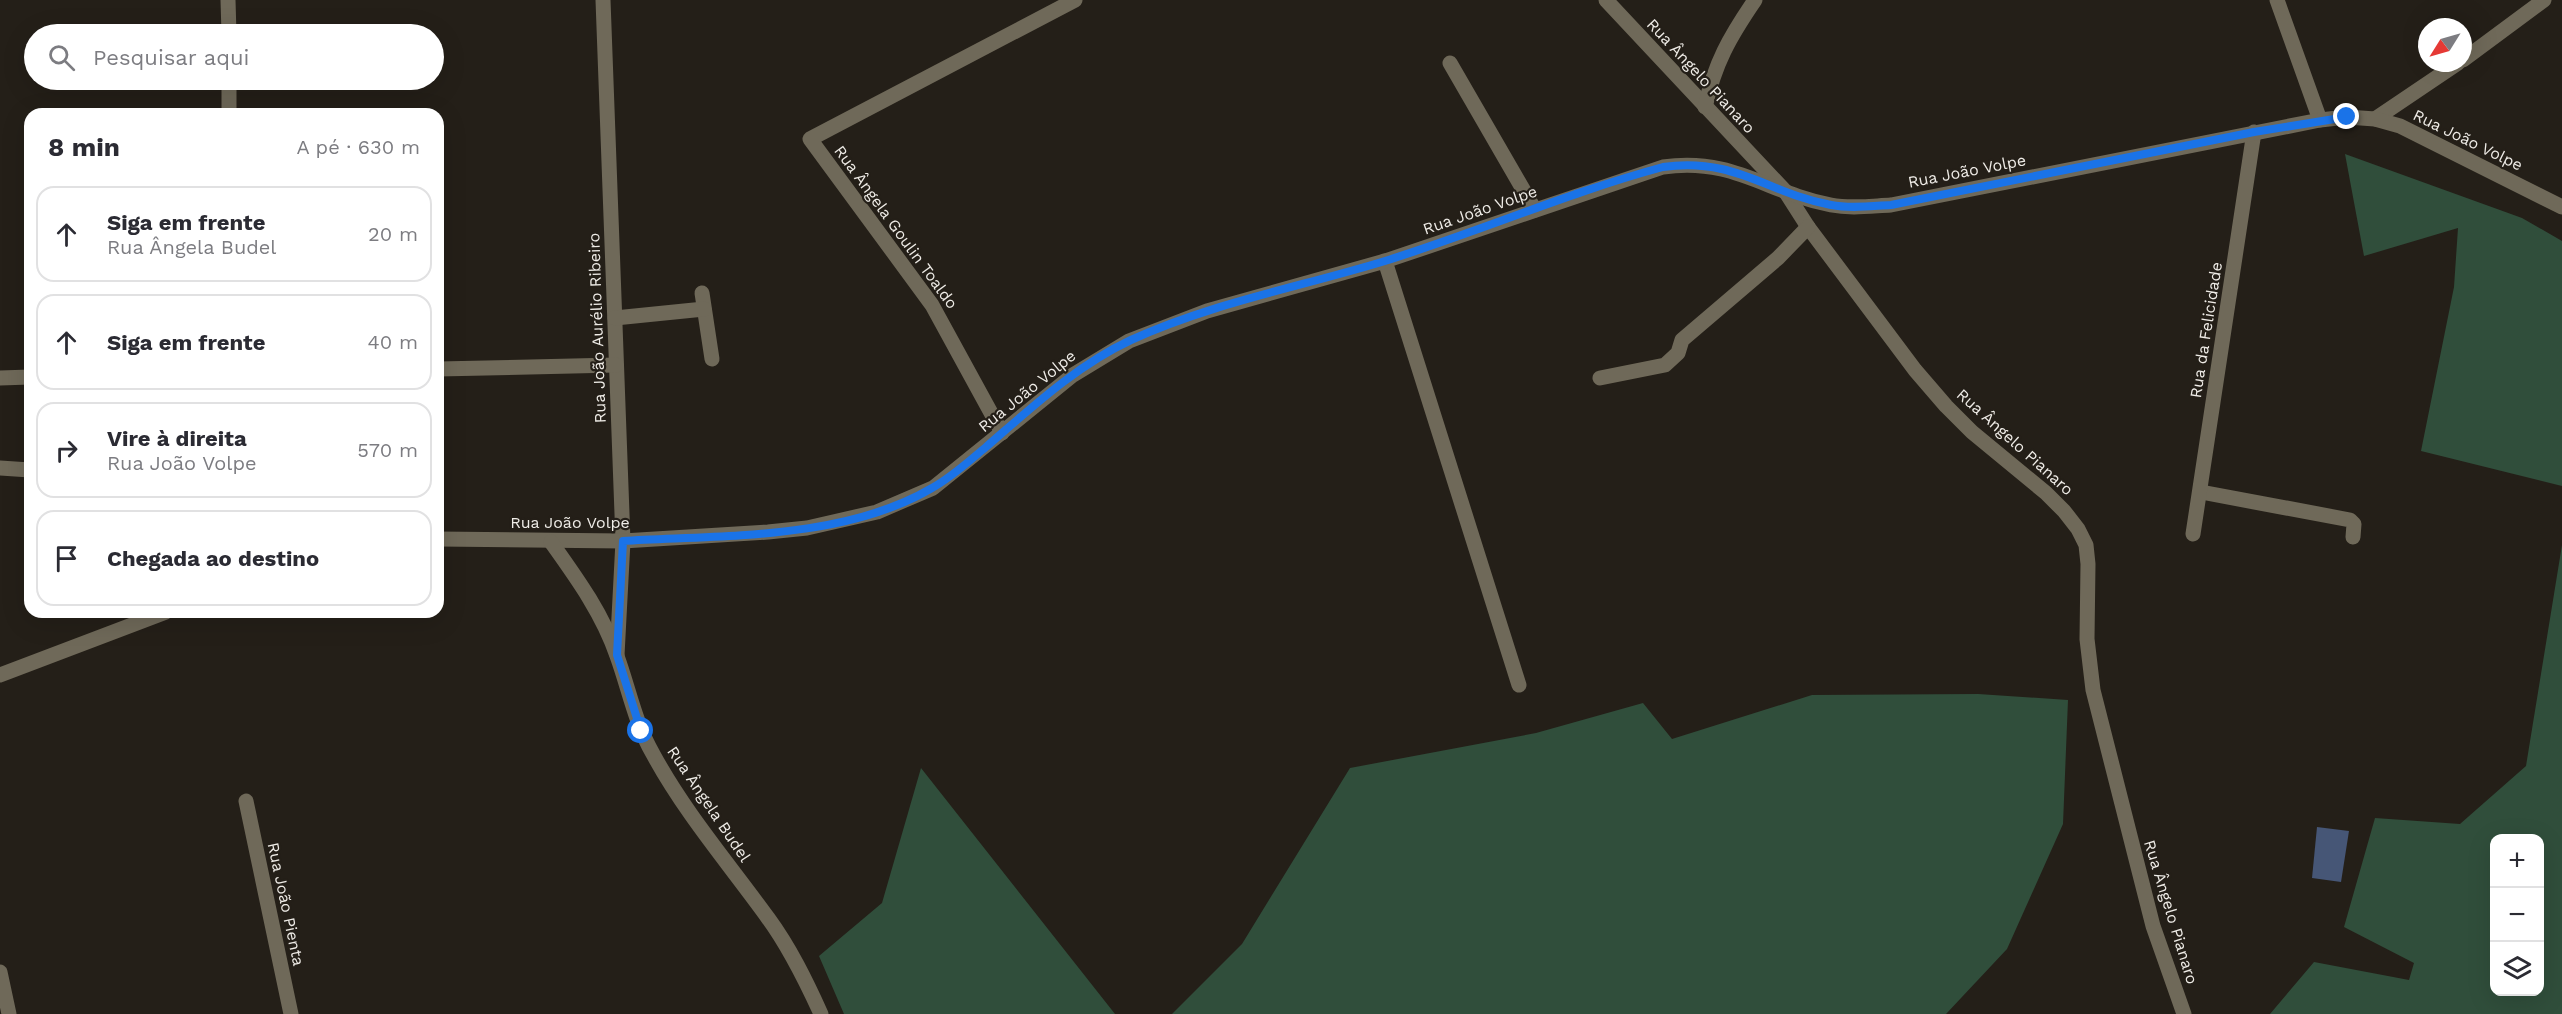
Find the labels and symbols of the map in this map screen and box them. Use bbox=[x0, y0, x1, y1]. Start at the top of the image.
street label: Rua Ângelo Pianaro bbox=[1643, 15, 1759, 137]
north arrow bbox=[2418, 18, 2472, 72]
route end bbox=[2333, 103, 2359, 129]
street label: Rua João Volpe bbox=[2410, 105, 2526, 175]
street label: Rua Ângela Goulin Toaldo bbox=[830, 142, 962, 312]
street label: Rua João Volpe bbox=[1906, 150, 2028, 192]
street label: Rua João Volpe bbox=[1420, 182, 1540, 238]
street label: Rua João Aurélio Ribeiro bbox=[584, 233, 610, 423]
street label: Rua da Felicidade bbox=[2186, 261, 2226, 399]
street label: Rua João Volpe bbox=[975, 346, 1079, 436]
street label: Rua Ângelo Pianaro bbox=[1953, 385, 2077, 499]
street label: Rua João Volpe bbox=[510, 513, 630, 532]
route start bbox=[627, 717, 653, 743]
street label: Rua Ângela Budel bbox=[663, 742, 755, 866]
street label: Rua Ângelo Pianaro bbox=[2140, 838, 2202, 986]
street label: Rua João Pienta bbox=[264, 841, 308, 967]

